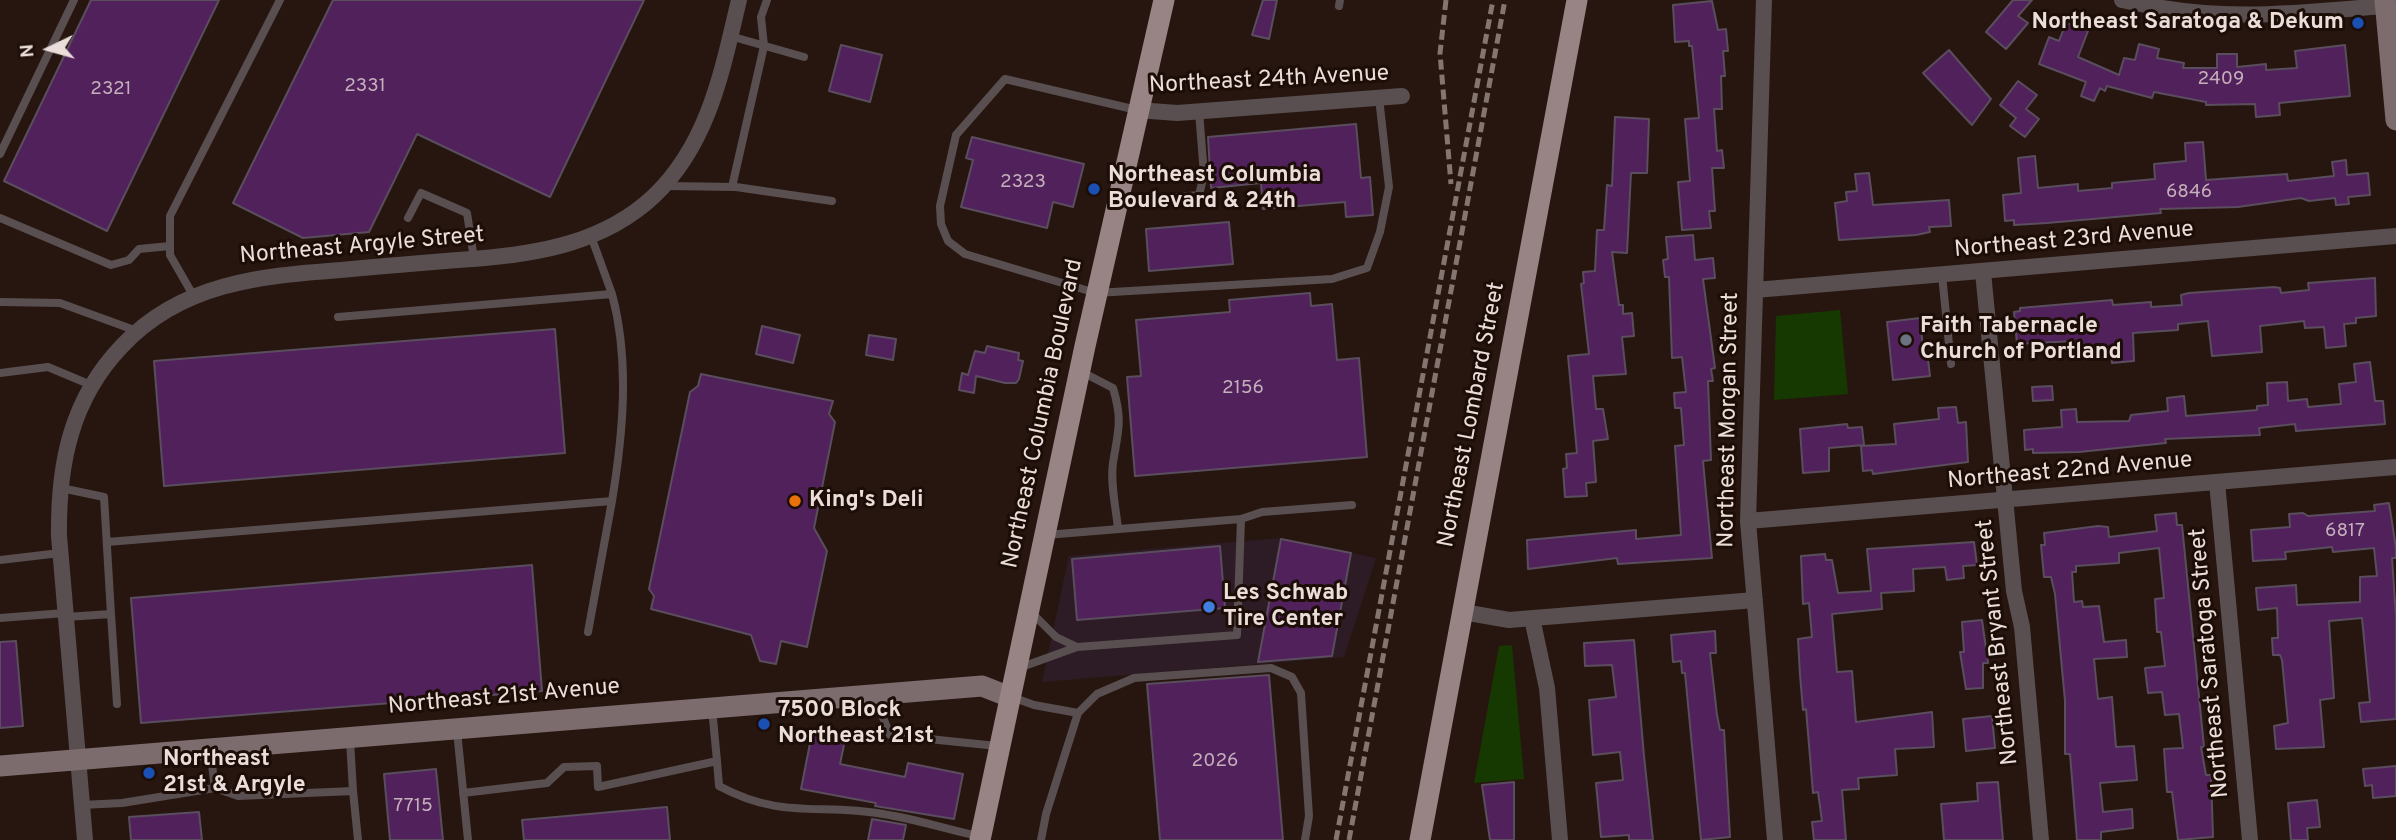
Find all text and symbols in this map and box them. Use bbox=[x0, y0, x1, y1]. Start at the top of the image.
place label: Northeast Saratoga & Dekum bbox=[2031, 9, 2344, 37]
north arrow bbox=[14, 14, 84, 84]
marker: Northeast Saratoga & Dekum bbox=[2350, 15, 2366, 31]
text: N bbox=[16, 43, 41, 59]
street label: Northeast 24th Avenue bbox=[1148, 61, 1390, 101]
house number: 2409 bbox=[2198, 69, 2244, 91]
house number: 2331 bbox=[344, 76, 386, 98]
house number: 2321 bbox=[90, 79, 132, 101]
place label: Northeast Columbia Boulevard & 24th bbox=[1108, 162, 1321, 216]
house number: 2323 bbox=[1000, 172, 1046, 194]
marker: Northeast Columbia Boulevard & 24th bbox=[1086, 181, 1102, 197]
house number: 6846 bbox=[2166, 182, 2212, 204]
street label: Northeast 23rd Avenue bbox=[1953, 217, 2195, 265]
street label: Northeast Argyle Street bbox=[239, 223, 485, 271]
street label: Northeast Columbia Boulevard bbox=[998, 257, 1090, 571]
street label: Northeast Lombard Street bbox=[1434, 280, 1512, 550]
street label: Northeast Morgan Street bbox=[1714, 292, 1746, 548]
place label: Faith Tabernacle Church of Portland bbox=[1920, 313, 2122, 367]
marker: Faith Tabernacle Church of Portland bbox=[1898, 332, 1914, 348]
house number: 2156 bbox=[1222, 378, 1264, 400]
street label: Northeast 22nd Avenue bbox=[1946, 448, 2194, 496]
place label: King's Deli bbox=[809, 487, 924, 515]
marker: King's Deli bbox=[787, 493, 803, 509]
street label: Northeast Bryant Street bbox=[1972, 518, 2026, 766]
house number: 6817 bbox=[2325, 521, 2365, 543]
street label: Northeast Saratoga Street bbox=[2185, 527, 2237, 799]
place label: Les Schwab Tire Center bbox=[1223, 580, 1348, 634]
marker: Les Schwab Tire Center bbox=[1201, 599, 1217, 615]
street label: Northeast 21st Avenue bbox=[387, 674, 621, 722]
place label: 7500 Block Northeast 21st bbox=[778, 697, 934, 751]
marker: 7500 Block Northeast 21st bbox=[756, 716, 772, 732]
place label: Northeast 21st & Argyle bbox=[163, 746, 306, 800]
house number: 2026 bbox=[1192, 751, 1238, 773]
marker: Northeast 21st & Argyle bbox=[141, 765, 157, 781]
house number: 7715 bbox=[393, 796, 433, 818]

